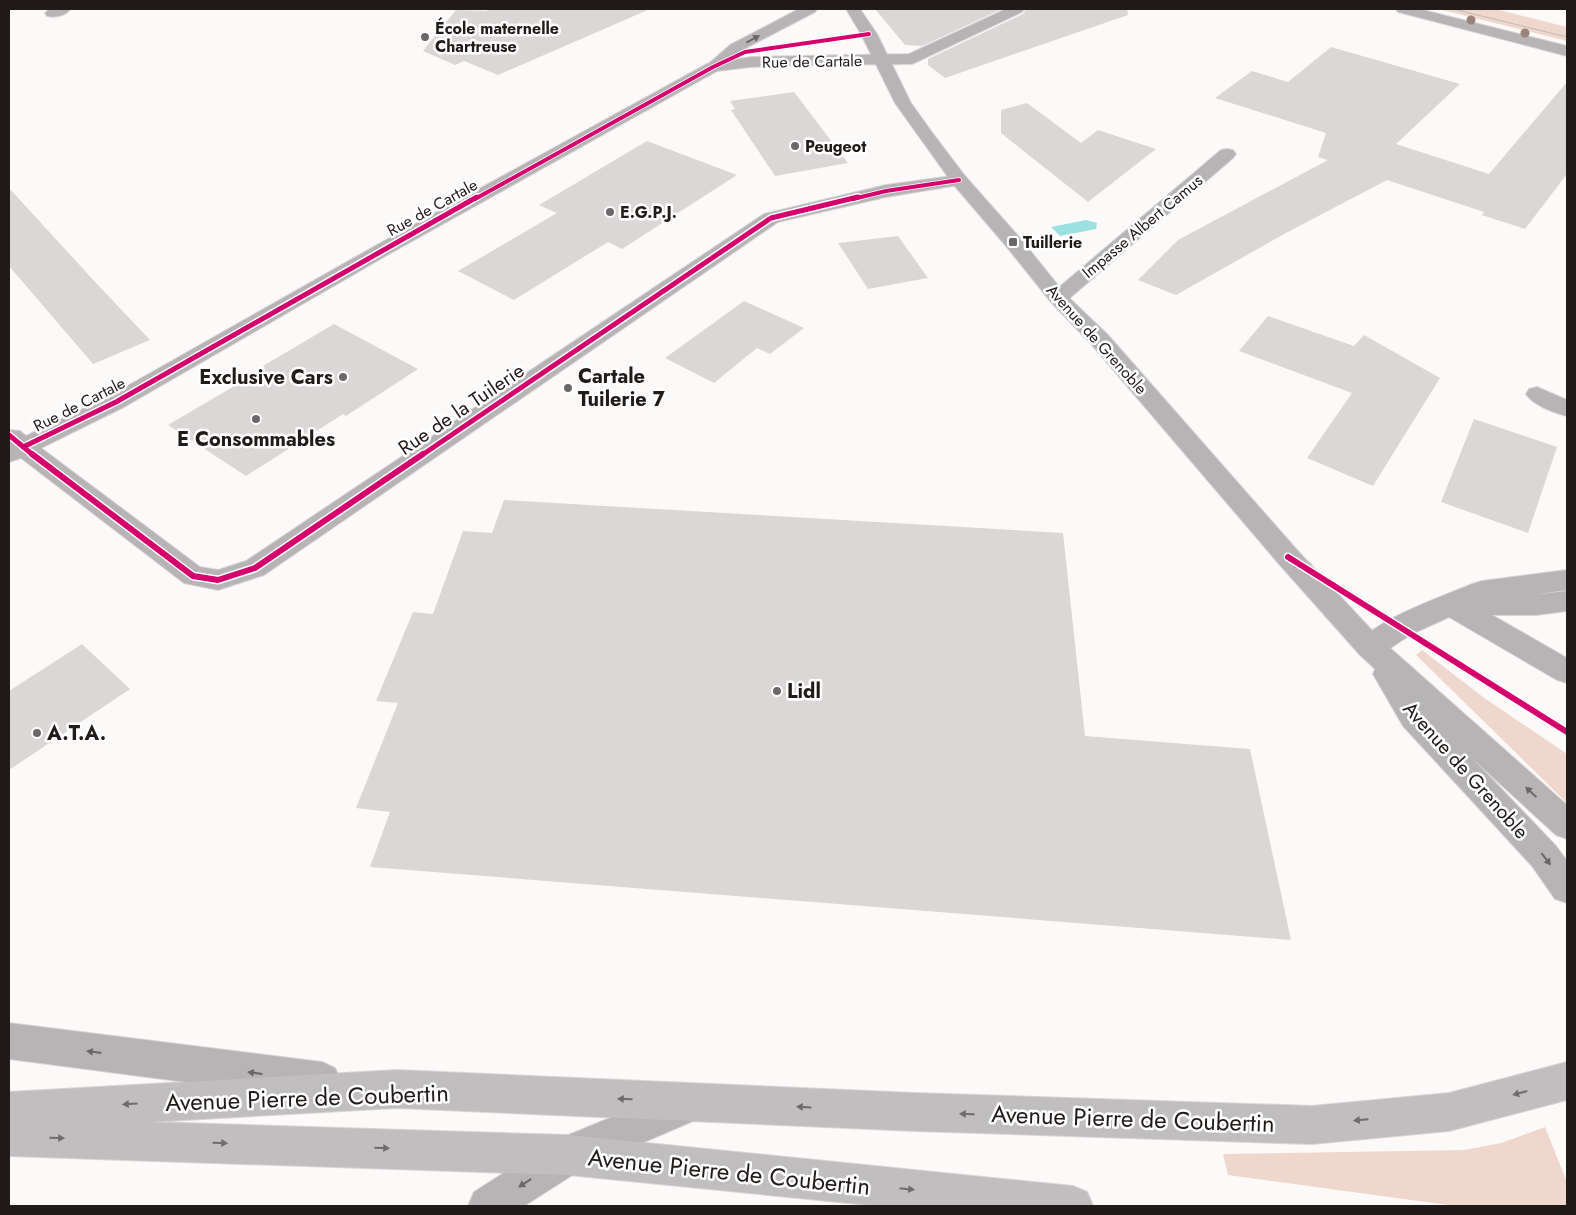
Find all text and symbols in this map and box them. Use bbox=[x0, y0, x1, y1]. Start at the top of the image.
place label: École maternelle Chartreuse bbox=[435, 17, 559, 58]
marker: École maternelle Chartreuse bbox=[419, 31, 431, 43]
one-way arrow bbox=[745, 35, 760, 43]
street label: Rue de Cartale bbox=[762, 49, 862, 74]
place label: Peugeot bbox=[805, 135, 867, 158]
marker: Peugeot bbox=[789, 140, 801, 152]
street label: Impasse Albert Camus bbox=[1077, 169, 1208, 284]
street label: Rue de Cartale bbox=[383, 173, 482, 242]
place label: E.G.P.J. bbox=[620, 201, 677, 224]
marker: E.G.P.J. bbox=[604, 206, 616, 218]
place label: Tuillerie bbox=[1023, 231, 1082, 254]
marker: Tuillerie bbox=[1007, 236, 1019, 248]
street label: Avenue de Grenoble bbox=[1041, 279, 1152, 399]
street label: Rue de la Tuilerie bbox=[392, 356, 530, 462]
place label: Cartale Tuilerie 7 bbox=[578, 362, 666, 414]
place label: Exclusive Cars bbox=[199, 363, 333, 392]
street label: Rue de Cartale bbox=[29, 371, 129, 437]
marker: Exclusive Cars bbox=[337, 371, 349, 383]
marker: Cartale Tuilerie 7 bbox=[562, 382, 574, 394]
marker: E Consommables bbox=[250, 413, 262, 425]
place label: E Consommables bbox=[177, 425, 335, 454]
place label: Lidl bbox=[787, 677, 821, 706]
marker: Lidl bbox=[771, 685, 783, 697]
street label: Avenue de Grenoble bbox=[1396, 695, 1535, 845]
place label: A.T.A. bbox=[46, 719, 106, 748]
marker: A.T.A. bbox=[31, 727, 43, 739]
one-way arrow bbox=[1526, 786, 1538, 798]
one-way arrow bbox=[1540, 853, 1551, 866]
one-way arrow bbox=[86, 1048, 102, 1056]
one-way arrow bbox=[247, 1069, 263, 1077]
street label: Avenue Pierre de Coubertin bbox=[165, 1075, 449, 1120]
one-way arrow bbox=[1513, 1090, 1528, 1098]
one-way arrow bbox=[616, 1095, 632, 1103]
street label: Avenue Pierre de Coubertin bbox=[991, 1096, 1275, 1141]
one-way arrow bbox=[122, 1101, 138, 1109]
one-way arrow bbox=[796, 1103, 812, 1111]
one-way arrow bbox=[959, 1110, 975, 1118]
one-way arrow bbox=[1352, 1117, 1368, 1125]
one-way arrow bbox=[50, 1135, 66, 1143]
one-way arrow bbox=[212, 1139, 228, 1147]
street label: Avenue Pierre de Coubertin bbox=[586, 1139, 872, 1204]
one-way arrow bbox=[375, 1145, 391, 1153]
one-way arrow bbox=[519, 1178, 532, 1187]
one-way arrow bbox=[899, 1185, 915, 1193]

